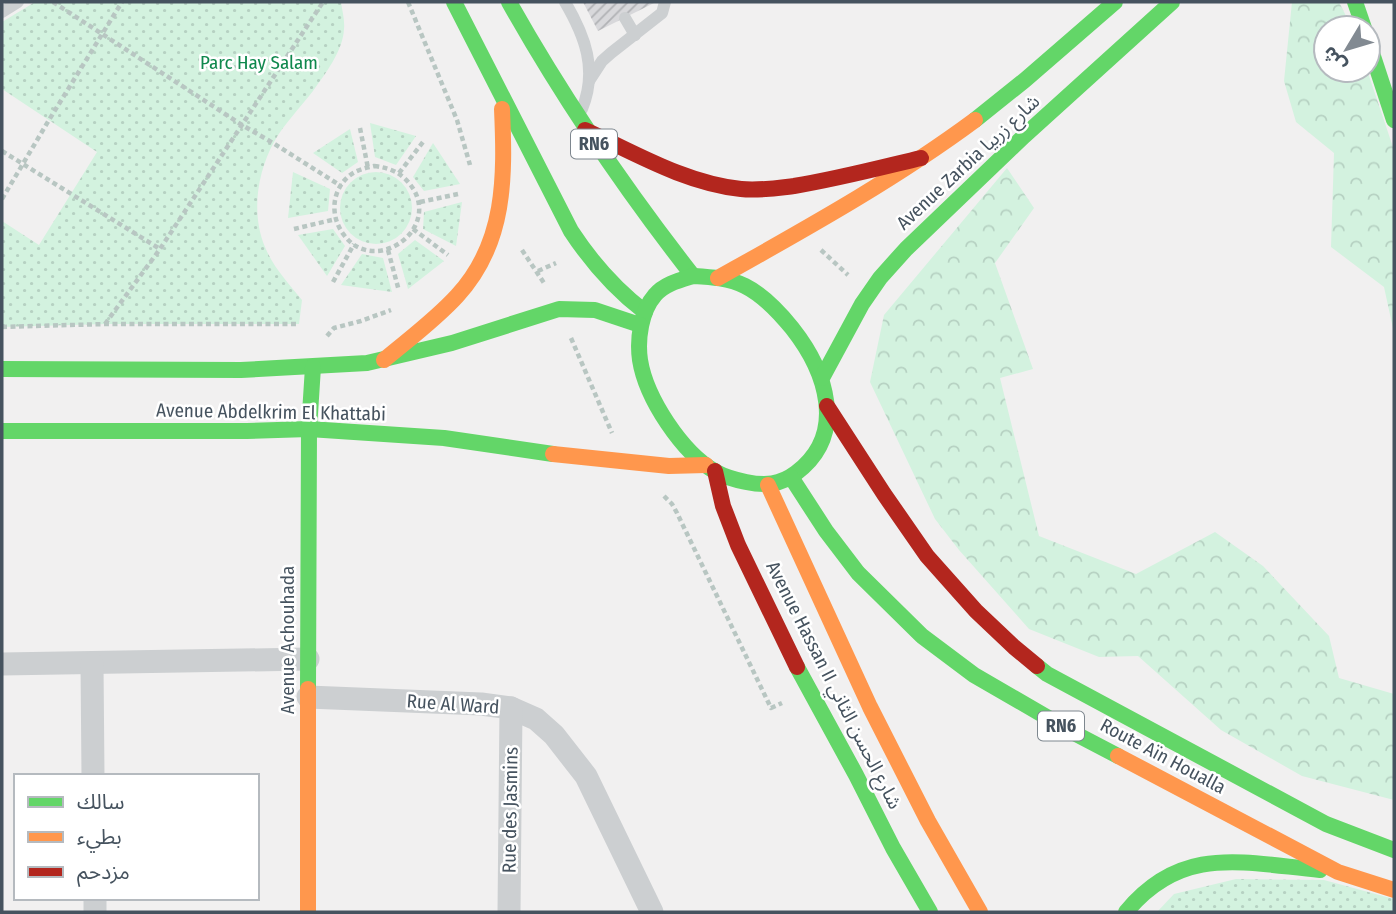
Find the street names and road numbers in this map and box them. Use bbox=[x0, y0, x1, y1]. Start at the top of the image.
street label: Avenue Zarbia شارع زربيا bbox=[892, 90, 1046, 236]
road number: RN6 bbox=[571, 130, 617, 159]
street label: Avenue Abdelkrim El Khattabi bbox=[156, 398, 386, 426]
street label: Avenue Hassan II شارع الحسن الثاني bbox=[758, 557, 907, 814]
street label: Avenue Achouhada bbox=[276, 566, 299, 714]
street label: Rue Al Ward bbox=[406, 689, 500, 719]
road number: RN6 bbox=[1038, 712, 1084, 740]
street label: Route Aïn Houalla bbox=[1096, 713, 1230, 799]
street label: Rue des Jasmins bbox=[497, 747, 523, 873]

